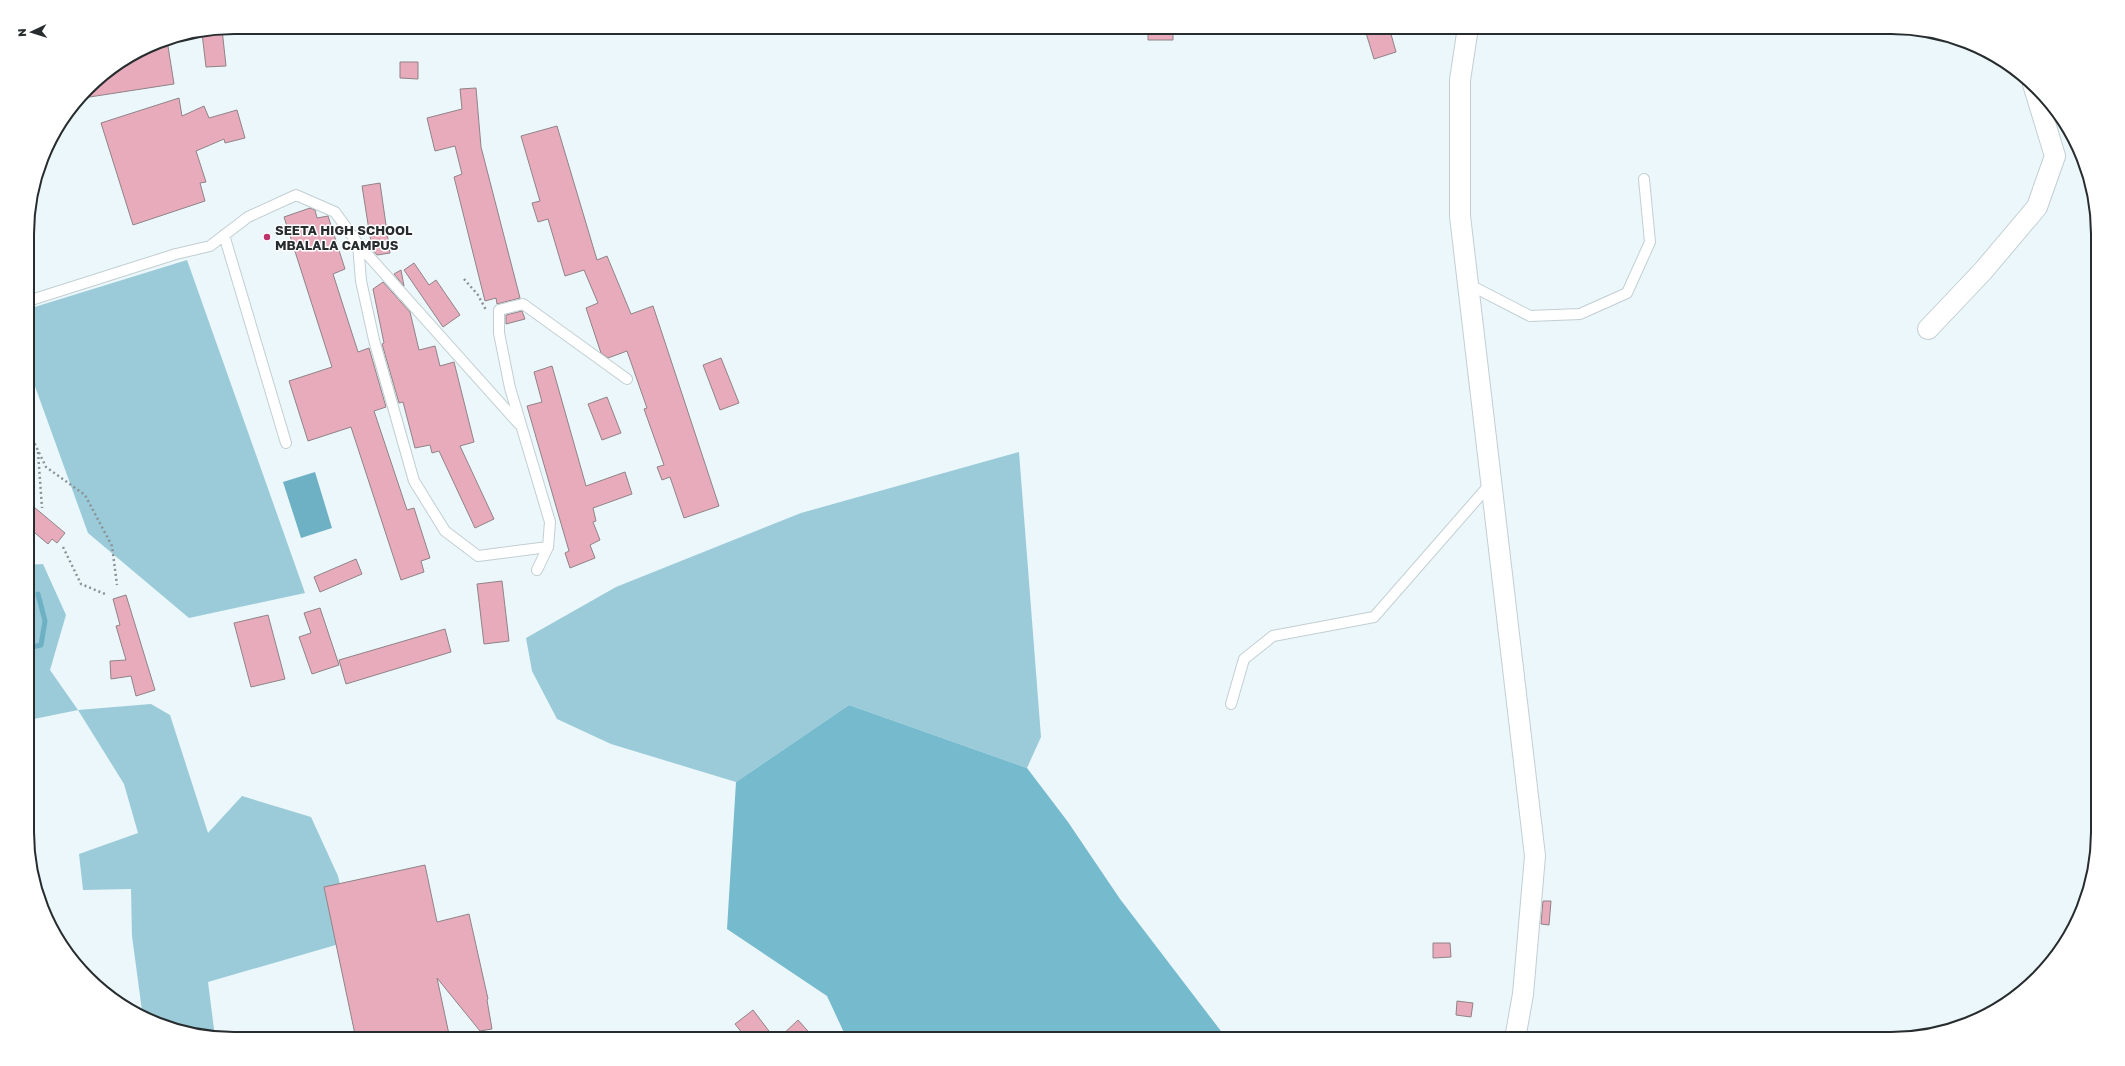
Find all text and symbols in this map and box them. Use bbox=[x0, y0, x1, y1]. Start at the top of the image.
north arrow bbox=[12, 12, 52, 52]
text: N bbox=[15, 28, 28, 37]
place label: SEETA HIGH SCHOOL MBALALA CAMPUS bbox=[275, 222, 413, 253]
marker: SEETA HIGH SCHOOL MBALALA CAMPUS bbox=[262, 232, 272, 242]

